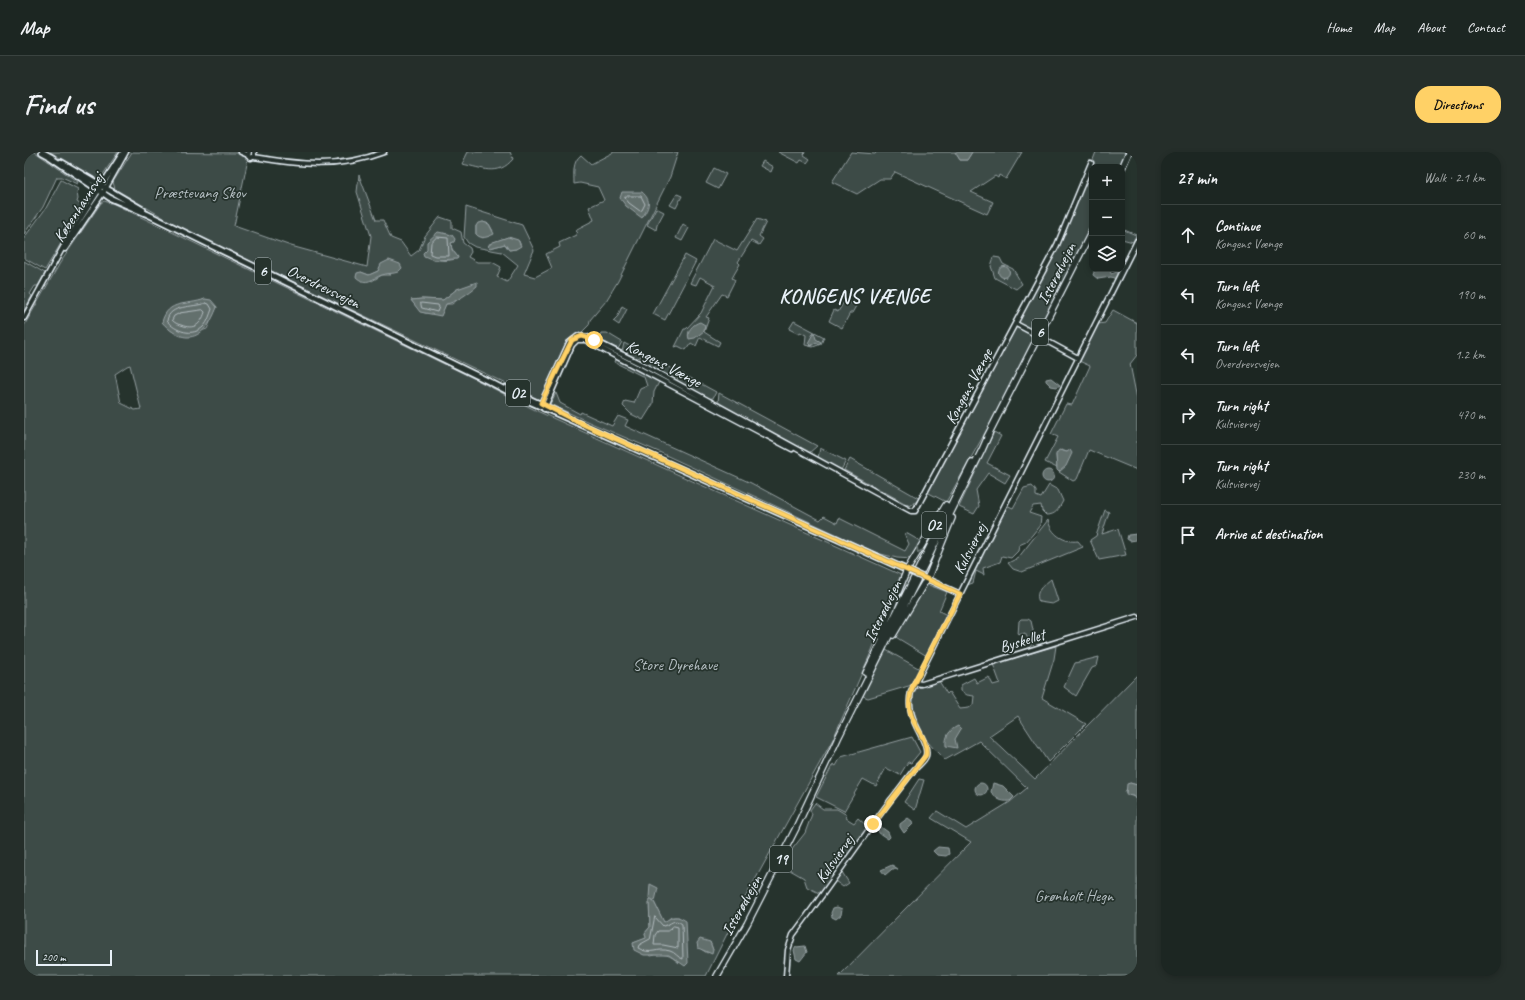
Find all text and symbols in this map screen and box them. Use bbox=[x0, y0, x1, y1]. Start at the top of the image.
text: Map bbox=[20, 16, 50, 40]
text: Home bbox=[1326, 19, 1352, 36]
text: Map bbox=[1374, 19, 1395, 36]
text: About bbox=[1417, 19, 1445, 36]
text: Contact bbox=[1467, 19, 1505, 36]
button: Directions bbox=[1415, 86, 1501, 123]
text: Find us bbox=[24, 87, 94, 122]
map controls bbox=[1089, 164, 1125, 272]
button: + bbox=[1089, 164, 1125, 200]
street label: Københavnsvej bbox=[49, 167, 110, 246]
text: 27 min bbox=[1177, 168, 1217, 189]
text: Walk · 2.1 km bbox=[1424, 170, 1485, 186]
park label: Præstevang Skov bbox=[154, 183, 247, 203]
button: − bbox=[1089, 200, 1125, 236]
text: Continue bbox=[1215, 217, 1260, 236]
icon: ahead bbox=[1177, 224, 1199, 246]
text: 60 m bbox=[1463, 227, 1485, 243]
button: layers bbox=[1089, 236, 1125, 272]
text: Kongens Vænge bbox=[1215, 236, 1282, 252]
street label: Isterødvejen bbox=[1033, 239, 1081, 307]
road number: 6 bbox=[255, 258, 271, 284]
street label: Overdrevsvejen bbox=[284, 261, 364, 314]
text: Turn left bbox=[1215, 277, 1258, 296]
district label: KONGENS VÆNGE bbox=[779, 284, 933, 309]
icon: left bbox=[1177, 284, 1199, 306]
text: 190 m bbox=[1457, 287, 1485, 303]
text: Kongens Vænge bbox=[1215, 296, 1282, 312]
road number: 6 bbox=[1032, 319, 1048, 345]
route start bbox=[585, 331, 603, 349]
street label: Kongens Vænge bbox=[622, 336, 706, 393]
text: Turn left bbox=[1215, 337, 1258, 356]
street label: Kongens Vænge bbox=[941, 344, 998, 428]
icon: left bbox=[1177, 344, 1199, 366]
text: 1.2 km bbox=[1455, 347, 1485, 363]
text: Overdrevsvejen bbox=[1215, 356, 1279, 372]
road number: O2 bbox=[506, 380, 530, 406]
text: Turn right bbox=[1215, 397, 1268, 416]
icon: right bbox=[1177, 404, 1199, 426]
text: 470 m bbox=[1457, 407, 1485, 423]
text: Kulsviervej bbox=[1215, 416, 1259, 432]
text: Turn right bbox=[1215, 457, 1268, 476]
icon: right bbox=[1177, 464, 1199, 486]
text: 230 m bbox=[1457, 467, 1485, 483]
text: Kulsviervej bbox=[1215, 476, 1259, 492]
road number: O2 bbox=[922, 512, 946, 538]
street label: Kulsviervej bbox=[949, 518, 992, 577]
icon: arrive bbox=[1177, 524, 1199, 546]
text: Arrive at destination bbox=[1215, 525, 1322, 544]
one-way arrow bbox=[917, 546, 924, 553]
street label: Isterødvejen bbox=[859, 577, 907, 646]
street label: Byskellet bbox=[997, 624, 1050, 657]
park label: Store Dyrehave bbox=[633, 655, 719, 675]
route end bbox=[864, 815, 882, 833]
street label: Kulsviervej bbox=[811, 829, 860, 887]
road number: 19 bbox=[770, 846, 792, 872]
street label: Isterødvejen bbox=[717, 871, 767, 939]
park label: Grønholt Hegn bbox=[1035, 886, 1114, 906]
scale bar bbox=[36, 948, 112, 967]
text: 200 m bbox=[42, 950, 66, 964]

